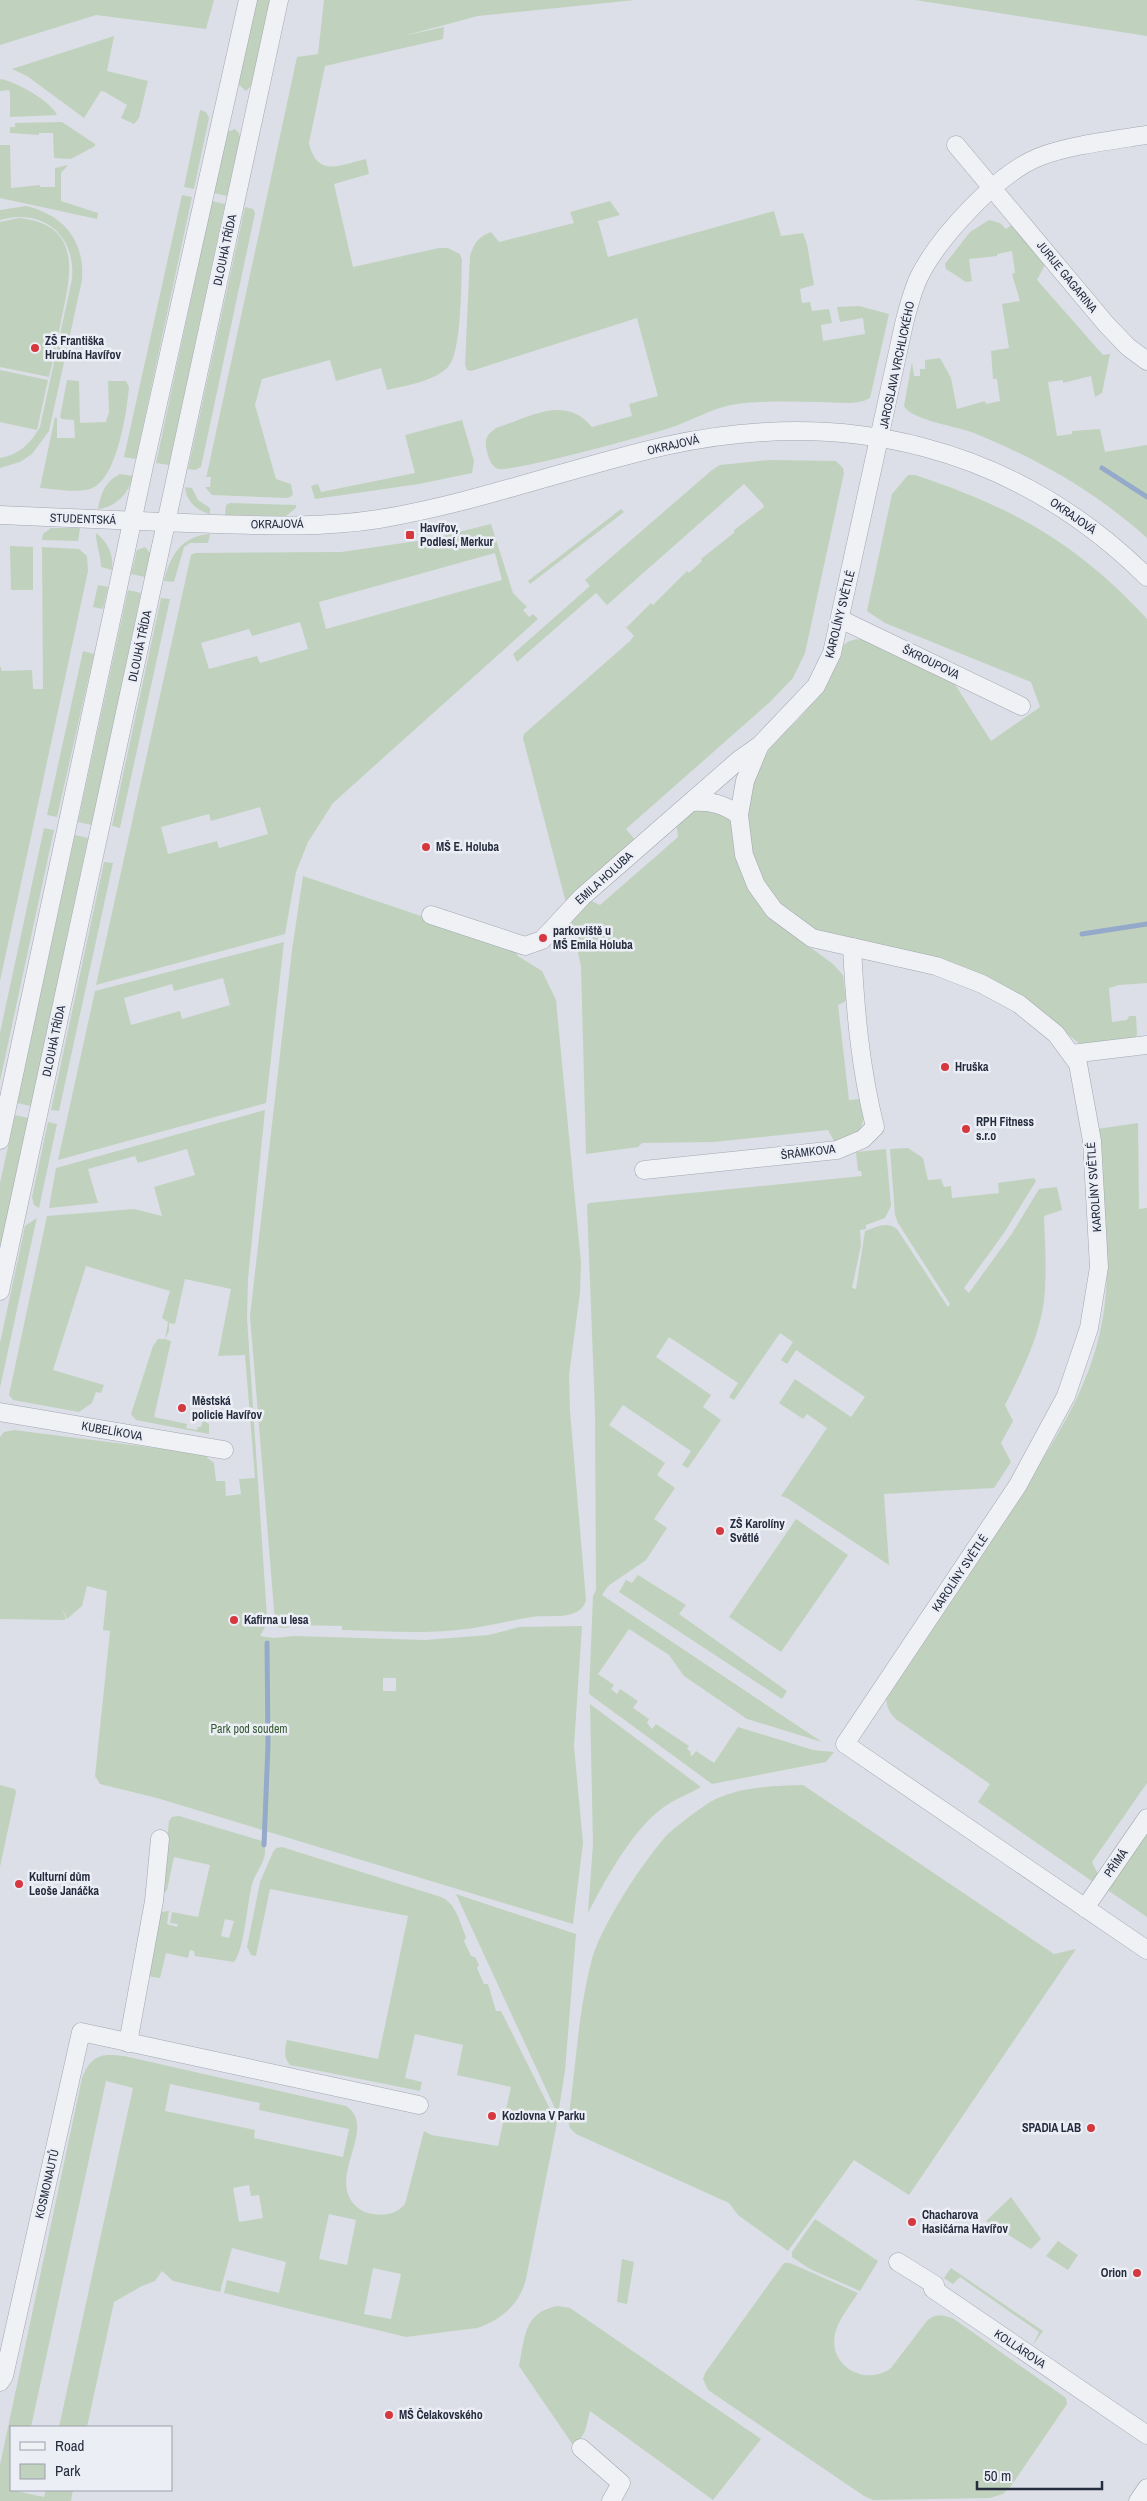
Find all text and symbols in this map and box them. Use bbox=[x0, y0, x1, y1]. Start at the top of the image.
street label: DLOUHÁ TŘÍDA bbox=[210, 212, 240, 287]
street label: JURIJE GAGARINA bbox=[1033, 238, 1101, 317]
street label: JAROSLAVA VRCHLICKÉHO bbox=[876, 300, 918, 430]
place label: ZŠ Františka Hrubína Havířov bbox=[45, 333, 122, 363]
marker: ZŠ Františka Hrubína Havířov bbox=[29, 342, 41, 354]
street label: OKRAJOVÁ bbox=[645, 431, 701, 459]
street label: OKRAJOVÁ bbox=[1047, 494, 1100, 538]
street label: STUDENTSKÁ bbox=[50, 510, 117, 528]
street label: OKRAJOVÁ bbox=[250, 516, 304, 532]
place label: Havířov, Podlesí, Merkur bbox=[420, 520, 493, 550]
marker: Havířov, Podlesí, Merkur bbox=[404, 529, 416, 541]
street label: KAROLÍNY SVĚTLÉ bbox=[821, 568, 859, 660]
street label: DLOUHÁ TŘÍDA bbox=[125, 608, 155, 683]
street label: ŠKROUPOVA bbox=[900, 641, 963, 683]
place label: MŠ E. Holuba bbox=[436, 839, 499, 855]
marker: MŠ E. Holuba bbox=[420, 841, 432, 853]
street label: EMILA HOLUBA bbox=[572, 848, 636, 908]
place label: parkoviště u MŠ Emila Holuba bbox=[553, 923, 633, 953]
marker: parkoviště u MŠ Emila Holuba bbox=[537, 932, 549, 944]
street label: DLOUHÁ TŘÍDA bbox=[39, 1003, 69, 1078]
place label: Hruška bbox=[955, 1059, 989, 1075]
marker: Hruška bbox=[939, 1061, 951, 1073]
place label: RPH Fitness s.r.o bbox=[976, 1114, 1034, 1144]
marker: RPH Fitness s.r.o bbox=[960, 1123, 972, 1135]
street label: ŠRÁMKOVA bbox=[780, 1141, 837, 1163]
street label: KAROLÍNY SVĚTLÉ bbox=[1083, 1142, 1105, 1232]
place label: Městská policie Havířov bbox=[192, 1393, 263, 1423]
marker: Městská policie Havířov bbox=[176, 1402, 188, 1414]
street label: KUBELÍKOVA bbox=[80, 1418, 144, 1444]
place label: ZŠ Karolíny Světlé bbox=[730, 1516, 785, 1546]
marker: ZŠ Karolíny Světlé bbox=[714, 1525, 726, 1537]
street label: KAROLÍNY SVĚTLÉ bbox=[928, 1531, 992, 1615]
place label: Kafirna u lesa bbox=[244, 1612, 309, 1628]
marker: Kafirna u lesa bbox=[228, 1614, 240, 1626]
park label: Park pod soudem bbox=[210, 1721, 288, 1737]
street label: PŘÍMÁ bbox=[1101, 1845, 1132, 1880]
place label: Kulturní dům Leoše Janáčka bbox=[29, 1869, 100, 1899]
marker: Kulturní dům Leoše Janáčka bbox=[13, 1878, 25, 1890]
place label: Kozlovna V Parku bbox=[502, 2108, 585, 2124]
marker: Kozlovna V Parku bbox=[486, 2110, 498, 2122]
place label: SPADIA LAB bbox=[1022, 2120, 1081, 2136]
marker: SPADIA LAB bbox=[1085, 2122, 1097, 2134]
street label: KOSMONAUTŮ bbox=[31, 2148, 63, 2220]
place label: Chacharova Hasičárna Havířov bbox=[922, 2207, 1008, 2237]
marker: Chacharova Hasičárna Havířov bbox=[906, 2216, 918, 2228]
place label: Orion bbox=[1101, 2265, 1127, 2281]
marker: Orion bbox=[1131, 2267, 1143, 2279]
street label: KOLLÁROVA bbox=[991, 2326, 1049, 2372]
place label: MŠ Čelakovského bbox=[399, 2407, 483, 2423]
marker: MŠ Čelakovského bbox=[383, 2409, 395, 2421]
legend bbox=[10, 2426, 172, 2491]
text: Road bbox=[55, 2435, 84, 2456]
scale bar bbox=[977, 2458, 1102, 2490]
text: Park bbox=[55, 2460, 81, 2481]
text: 50 m bbox=[984, 2465, 1011, 2486]

